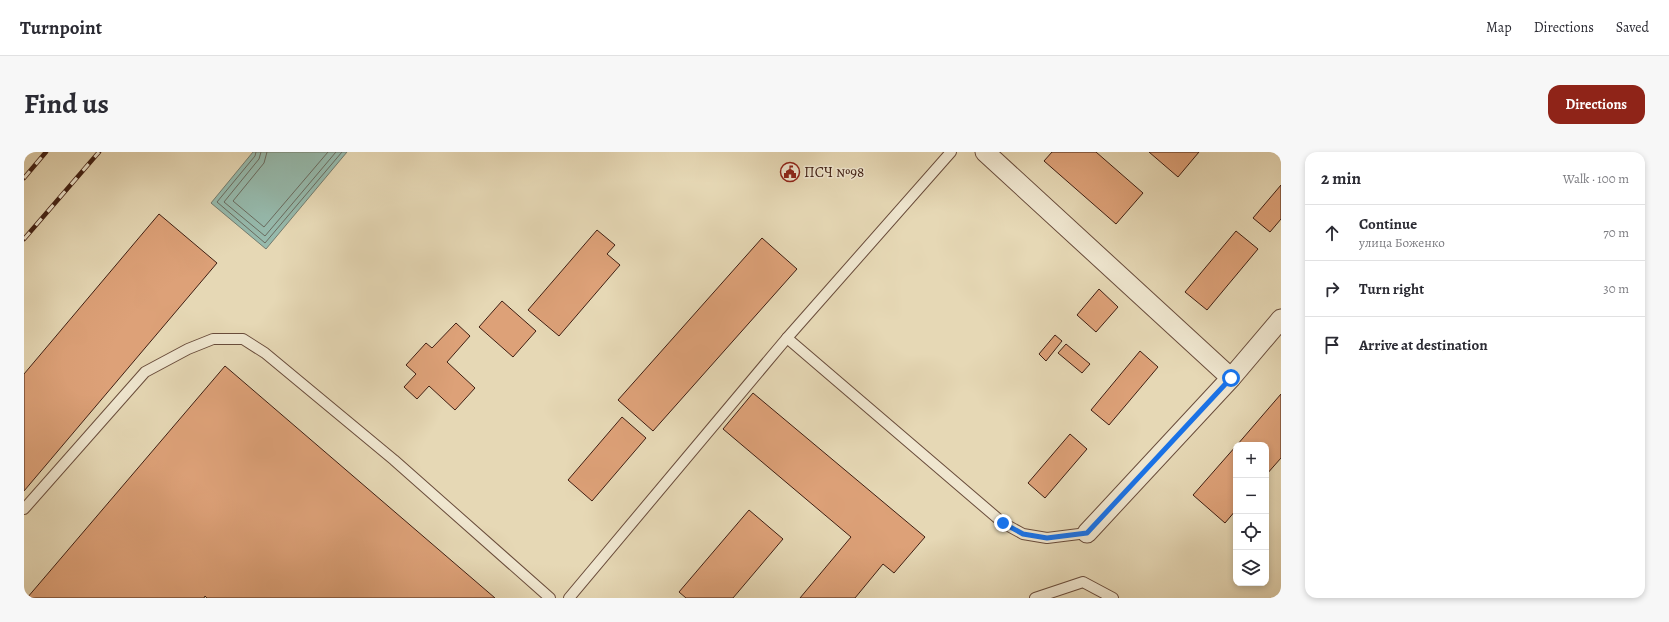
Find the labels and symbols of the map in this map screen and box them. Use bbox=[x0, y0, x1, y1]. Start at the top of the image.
public building icon: ПСЧ №98 bbox=[779, 161, 801, 183]
place label: ПСЧ №98 bbox=[804, 162, 864, 182]
route start bbox=[1222, 369, 1240, 387]
route end bbox=[994, 514, 1012, 532]

